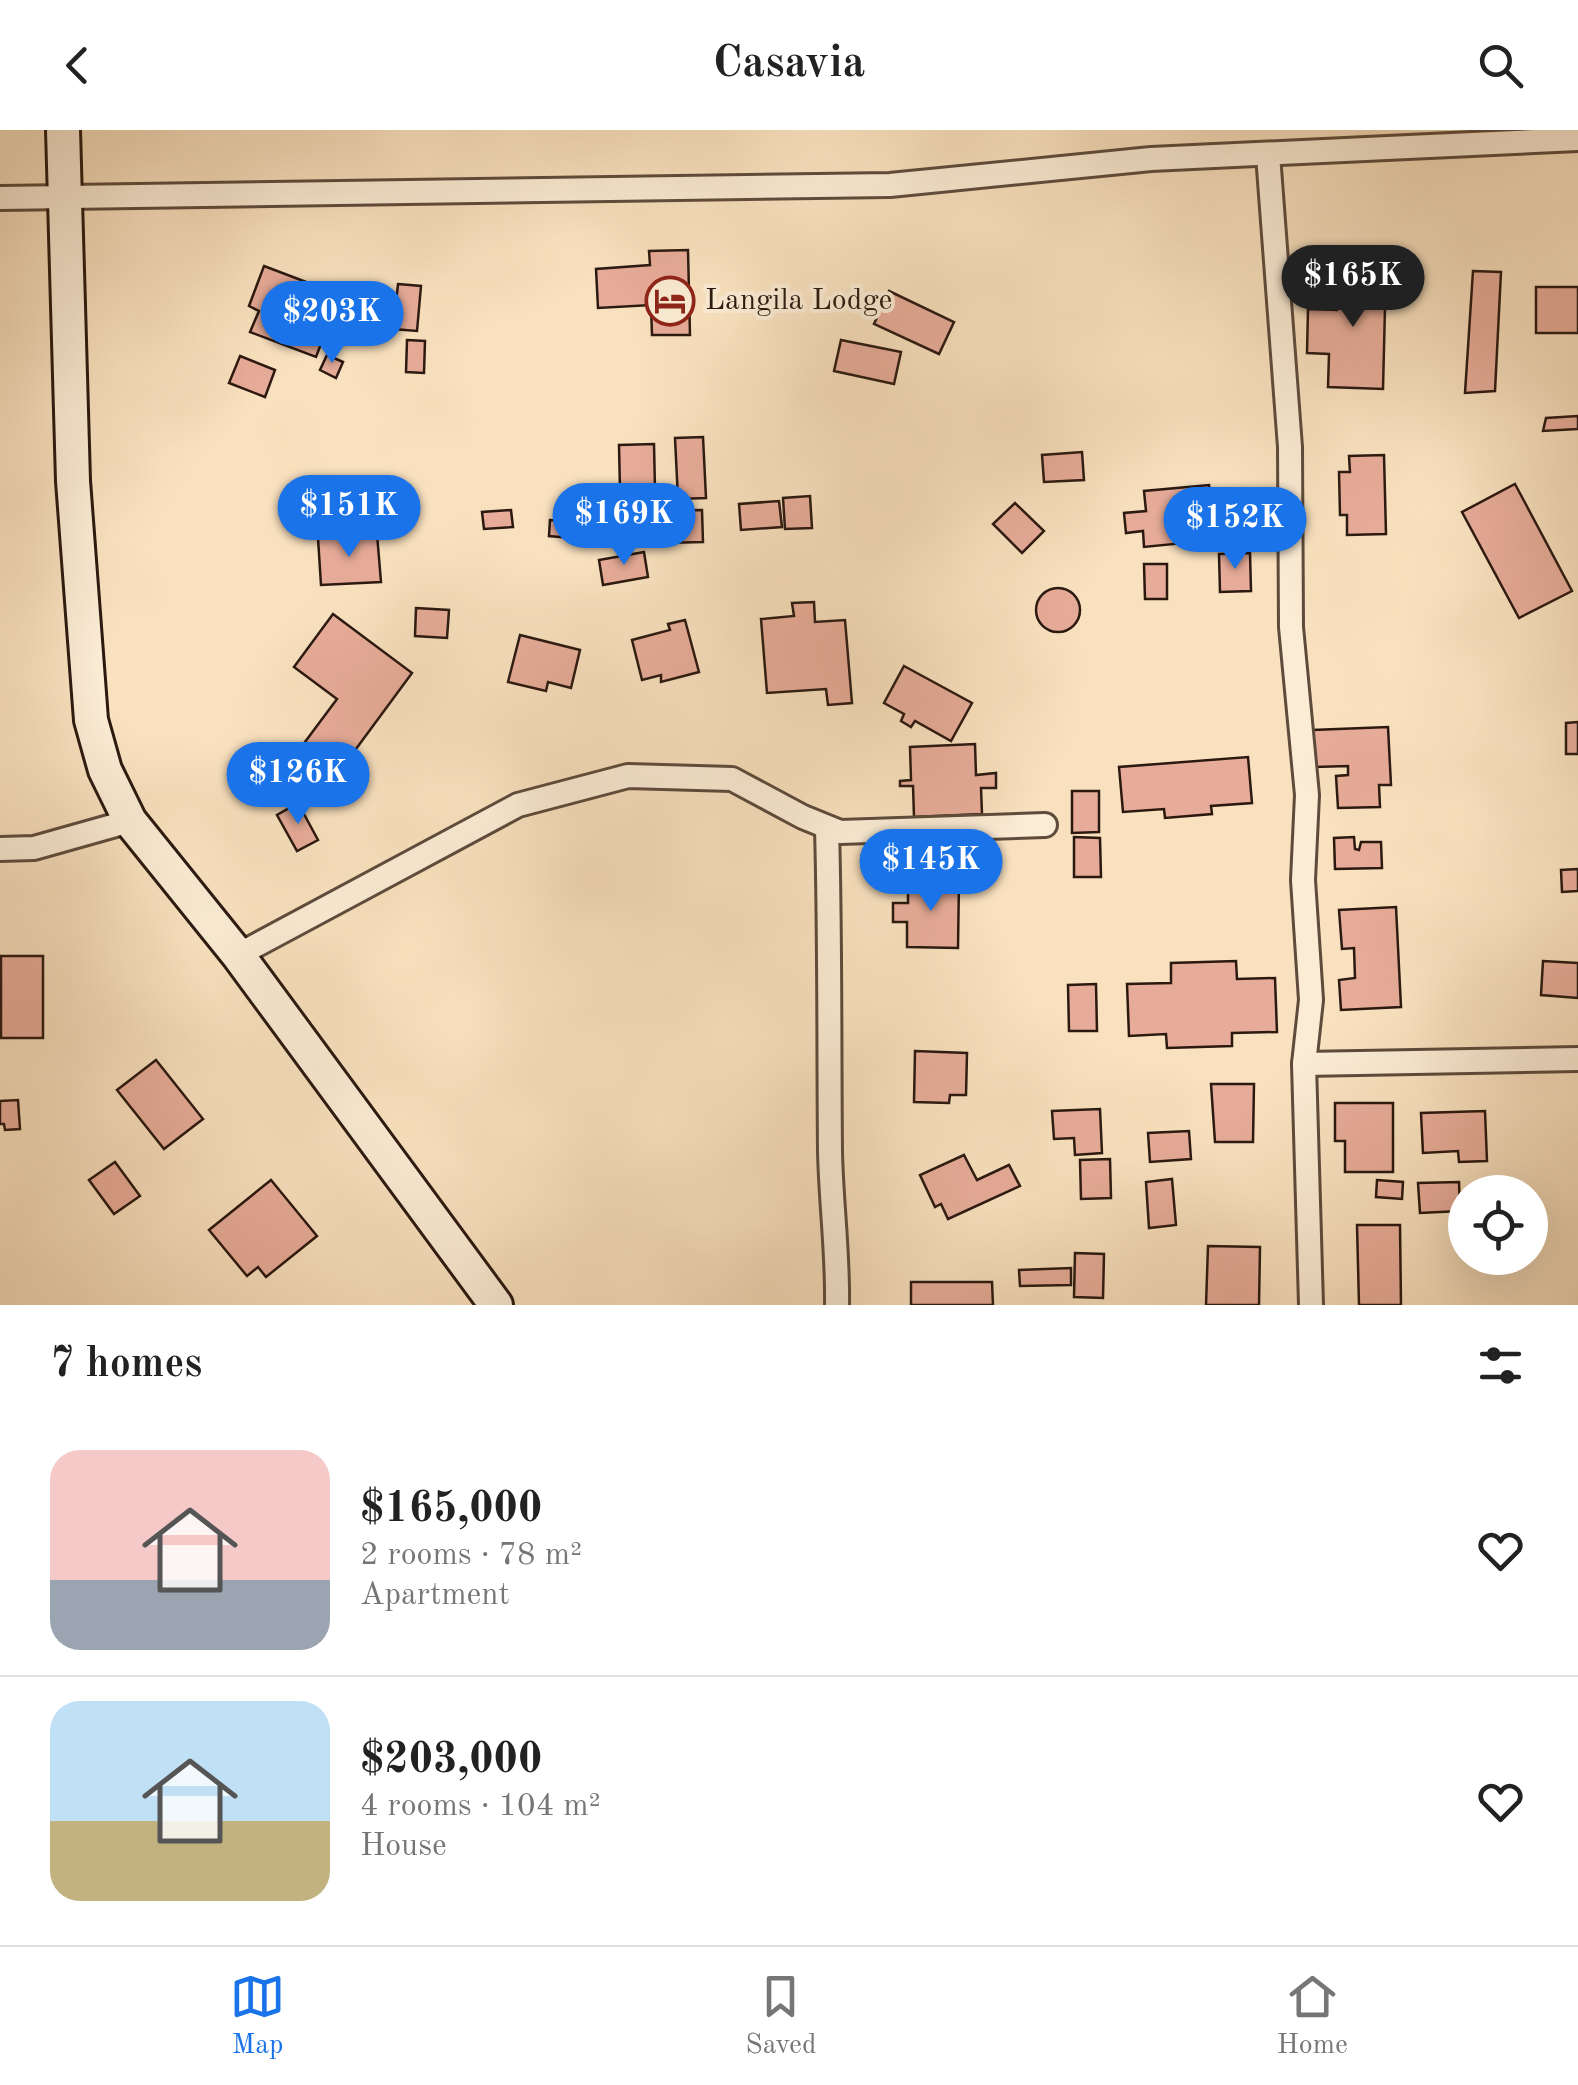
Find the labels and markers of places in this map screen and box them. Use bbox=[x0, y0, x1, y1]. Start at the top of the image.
pin: $165K bbox=[1283, 245, 1423, 330]
hotel icon: Langila Lodge bbox=[644, 275, 696, 327]
pin: $203K bbox=[262, 281, 402, 366]
place label: Langila Lodge bbox=[705, 286, 892, 316]
pin: $151K bbox=[279, 475, 419, 560]
pin: $169K bbox=[554, 483, 694, 568]
pin: $152K bbox=[1165, 487, 1305, 572]
pin: $126K bbox=[228, 742, 368, 827]
pin: $145K bbox=[861, 829, 1001, 914]

